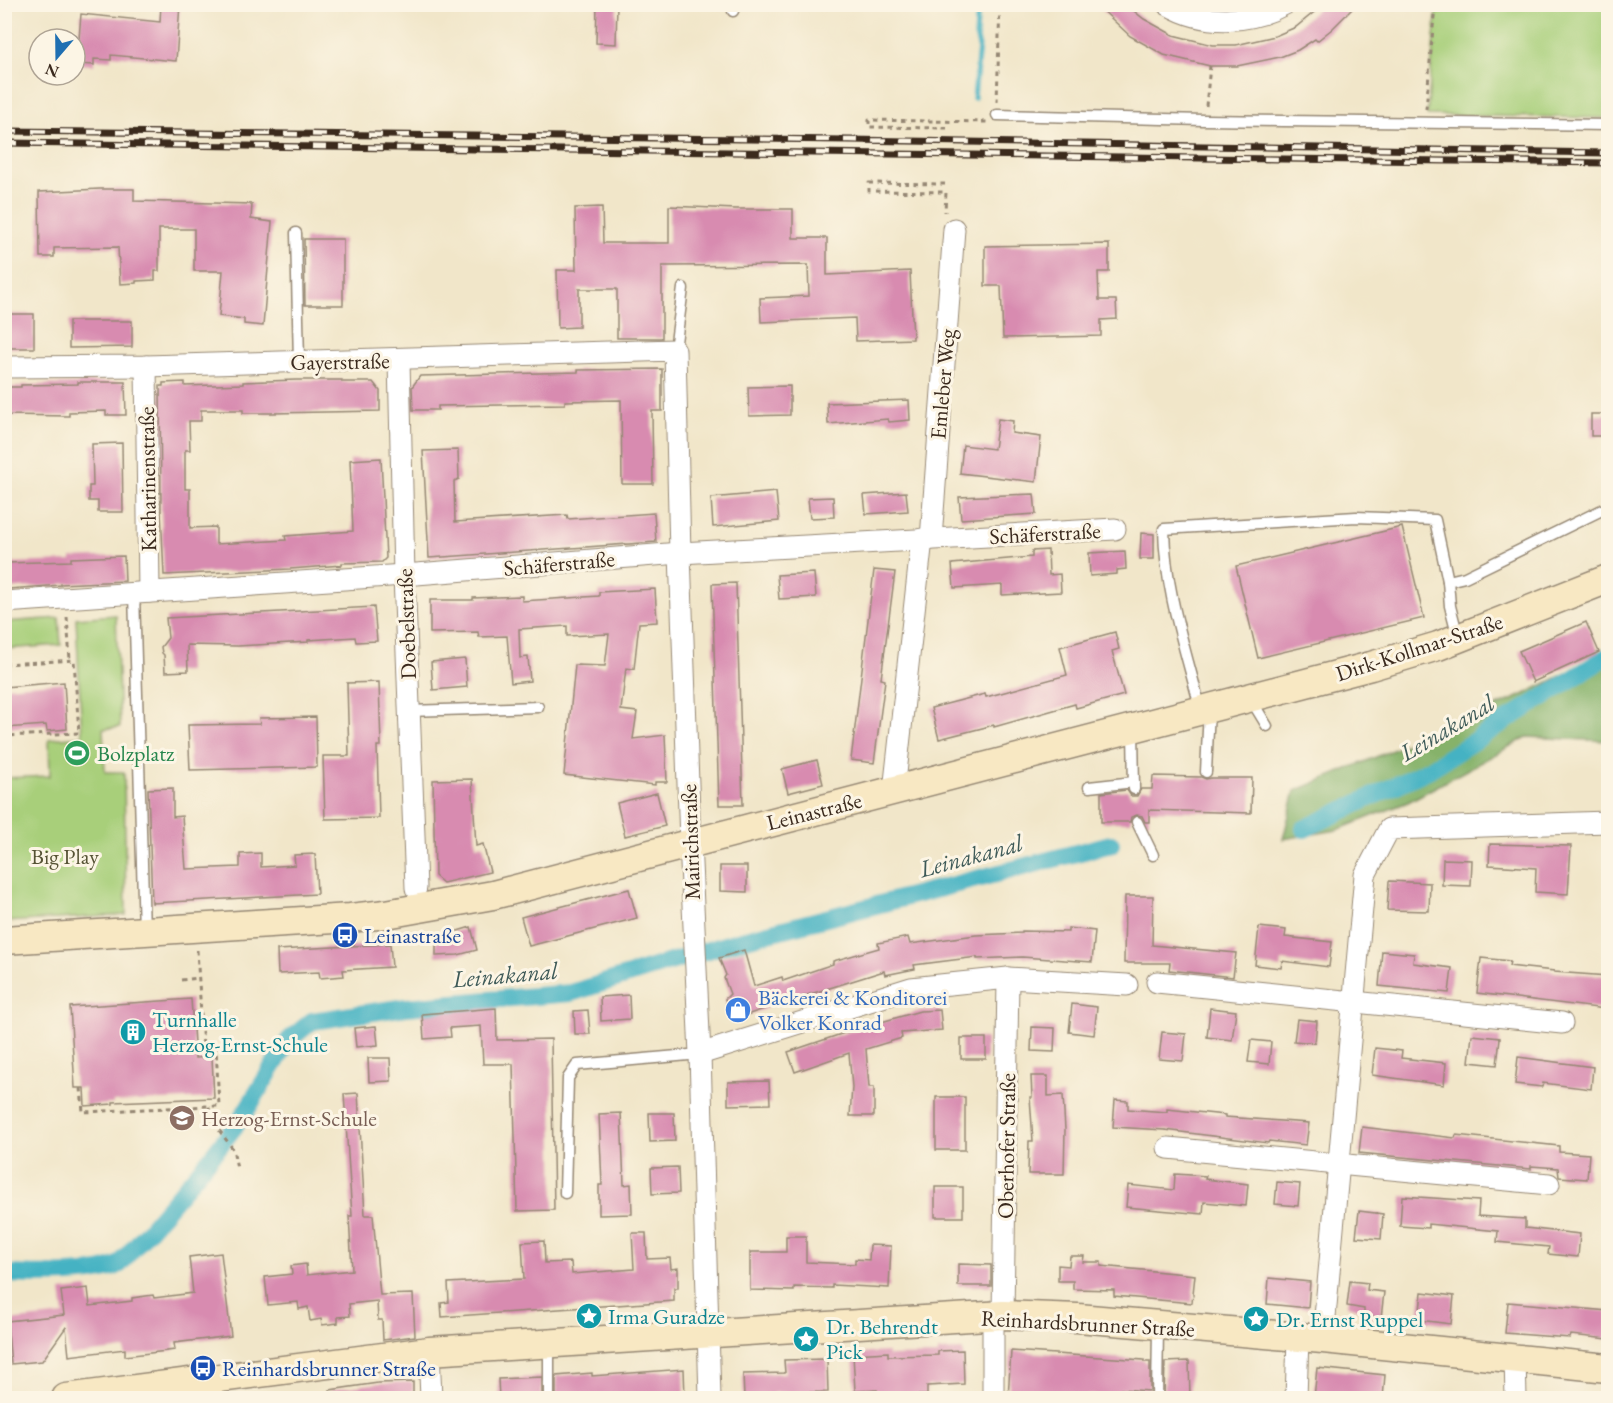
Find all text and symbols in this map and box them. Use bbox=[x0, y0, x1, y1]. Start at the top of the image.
north arrow bbox=[27, 27, 87, 87]
text: N bbox=[42, 59, 62, 83]
street label: Emleber Weg bbox=[923, 327, 962, 441]
street label: Gayerstraße bbox=[290, 346, 390, 377]
street label: Katharinenstraße bbox=[132, 406, 163, 552]
street label: Schäferstraße bbox=[989, 516, 1102, 551]
street label: Schäferstraße bbox=[502, 544, 616, 583]
street label: Doebelstraße bbox=[390, 568, 423, 680]
street label: Dirk-Kollmar-Straße bbox=[1332, 607, 1507, 688]
water label: Leinakanal bbox=[1393, 686, 1501, 769]
sports icon: Bolzplatz bbox=[62, 738, 92, 768]
place label: Bolzplatz bbox=[97, 739, 175, 768]
street label: Mairichstraße bbox=[674, 783, 707, 901]
street label: Leinastraße bbox=[764, 786, 865, 837]
water label: Leinakanal bbox=[915, 827, 1027, 884]
park label: Big Play bbox=[31, 842, 99, 871]
bus stop icon: Leinastraße bbox=[330, 920, 360, 950]
place label: Leinastraße bbox=[364, 921, 461, 950]
water label: Leinakanal bbox=[450, 954, 560, 995]
place label: Bäckerei & Konditorei Volker Konrad bbox=[758, 983, 947, 1037]
shop icon: Bäckerei & Konditorei Volker Konrad bbox=[723, 995, 753, 1025]
place label: Turnhalle Herzog-Ernst-Schule bbox=[152, 1005, 328, 1059]
building icon: Turnhalle Herzog-Ernst-Schule bbox=[118, 1017, 148, 1047]
street label: Oberhofer Straße bbox=[991, 1072, 1022, 1219]
school or university icon: Herzog-Ernst-Schule bbox=[167, 1103, 197, 1133]
place label: Herzog-Ernst-Schule bbox=[201, 1104, 377, 1133]
place icon: Irma Guradze bbox=[574, 1301, 604, 1331]
place label: Irma Guradze bbox=[608, 1302, 725, 1331]
street label: Reinhardsbrunner Straße bbox=[980, 1303, 1196, 1344]
place icon: Dr. Ernst Ruppel bbox=[1241, 1304, 1271, 1334]
place label: Dr. Ernst Ruppel bbox=[1276, 1305, 1423, 1334]
place label: Dr. Behrendt Pick bbox=[826, 1312, 938, 1366]
place icon: Dr. Behrendt Pick bbox=[791, 1324, 821, 1354]
bus stop icon: Reinhardsbrunner Straße bbox=[188, 1353, 218, 1383]
place label: Reinhardsbrunner Straße bbox=[222, 1354, 436, 1383]

